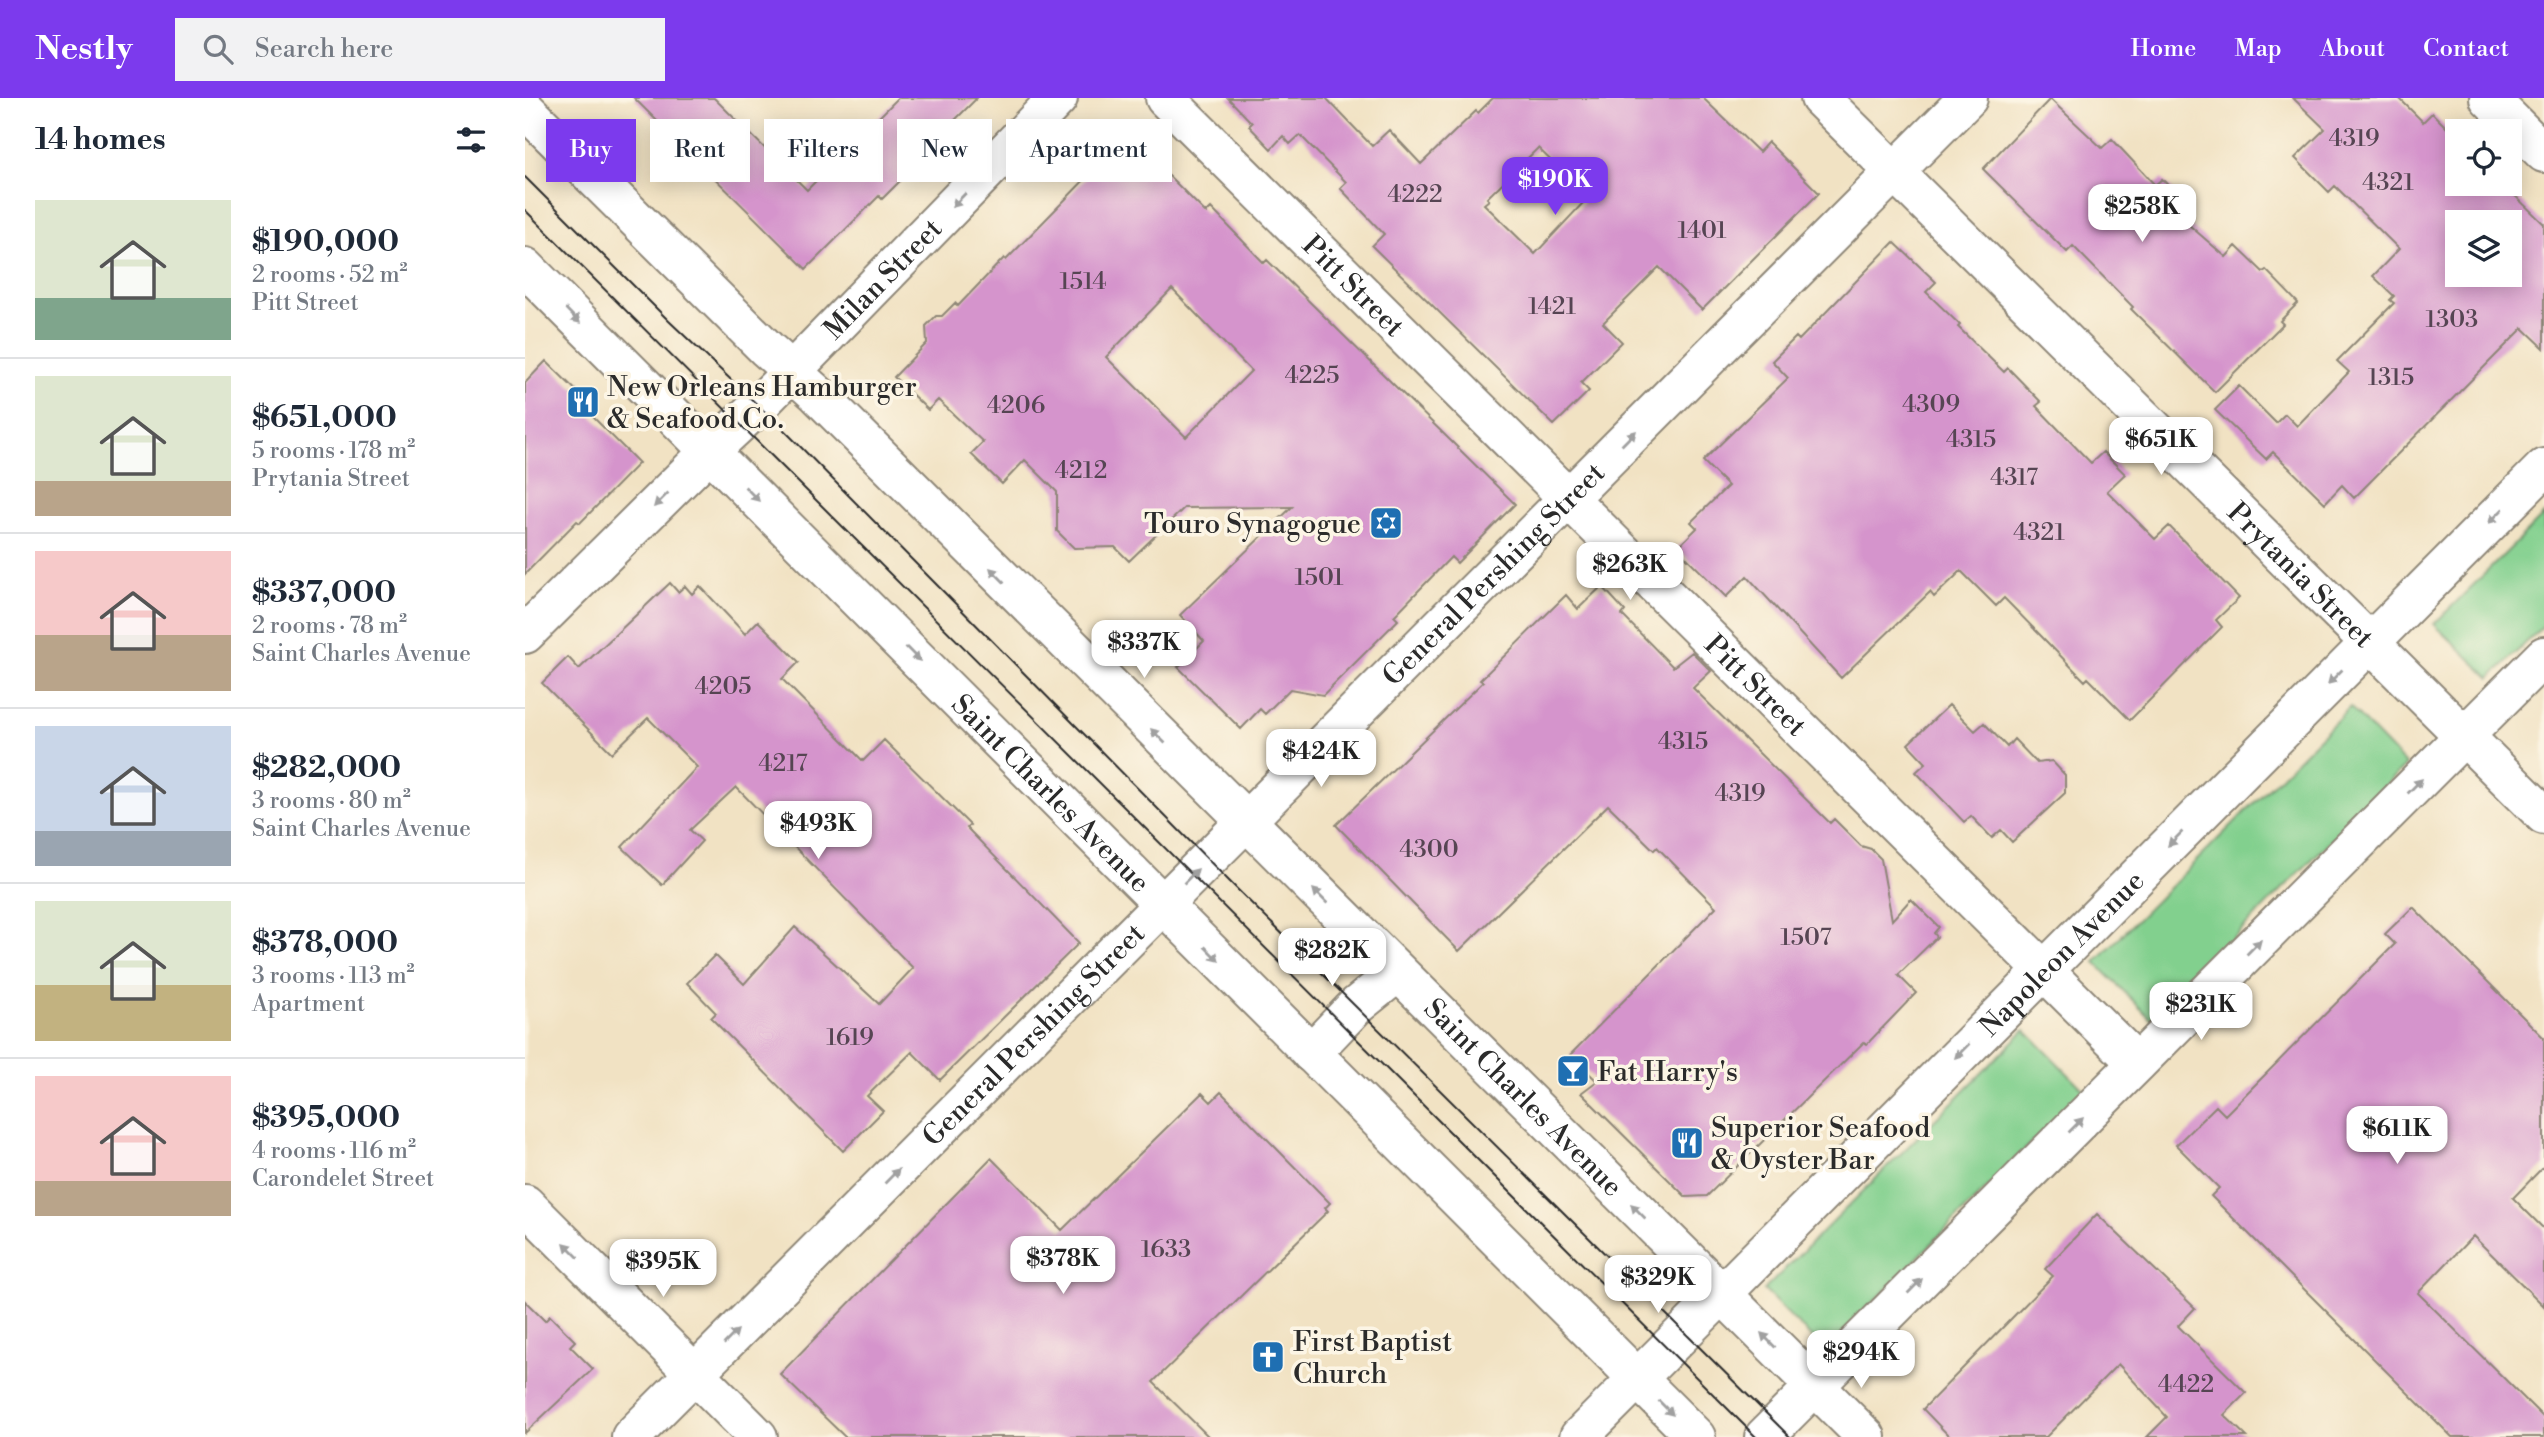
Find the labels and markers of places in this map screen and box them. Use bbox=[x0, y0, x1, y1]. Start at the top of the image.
pin: $190K bbox=[1506, 158, 1604, 217]
pin: $258K bbox=[2093, 184, 2191, 244]
place label: New Orleans Hamburger & Seafood Co. bbox=[607, 370, 917, 437]
restaurant icon: New Orleans Hamburger & Seafood Co. bbox=[564, 383, 602, 421]
pin: $651K bbox=[2112, 418, 2210, 477]
synagogue icon: Touro Synagogue bbox=[1367, 504, 1405, 542]
place label: Touro Synagogue bbox=[1144, 507, 1361, 542]
pin: $263K bbox=[1581, 542, 1679, 602]
pin: $337K bbox=[1095, 620, 1193, 680]
pin: $424K bbox=[1272, 730, 1370, 789]
pin: $493K bbox=[769, 802, 867, 861]
pin: $282K bbox=[1283, 928, 1381, 988]
pin: $231K bbox=[2152, 982, 2250, 1042]
bar icon: Fat Harry's bbox=[1554, 1052, 1592, 1090]
place label: Fat Harry's bbox=[1597, 1055, 1738, 1090]
pin: $611K bbox=[2348, 1107, 2446, 1166]
place label: Superior Seafood & Oyster Bar bbox=[1711, 1111, 1930, 1178]
restaurant icon: Superior Seafood & Oyster Bar bbox=[1668, 1124, 1706, 1162]
pin: $378K bbox=[1014, 1236, 1112, 1296]
pin: $395K bbox=[614, 1240, 712, 1299]
pin: $329K bbox=[1609, 1256, 1707, 1315]
place label: First Baptist Church bbox=[1293, 1325, 1452, 1392]
pin: $294K bbox=[1812, 1330, 1910, 1390]
church icon: First Baptist Church bbox=[1249, 1338, 1287, 1376]

